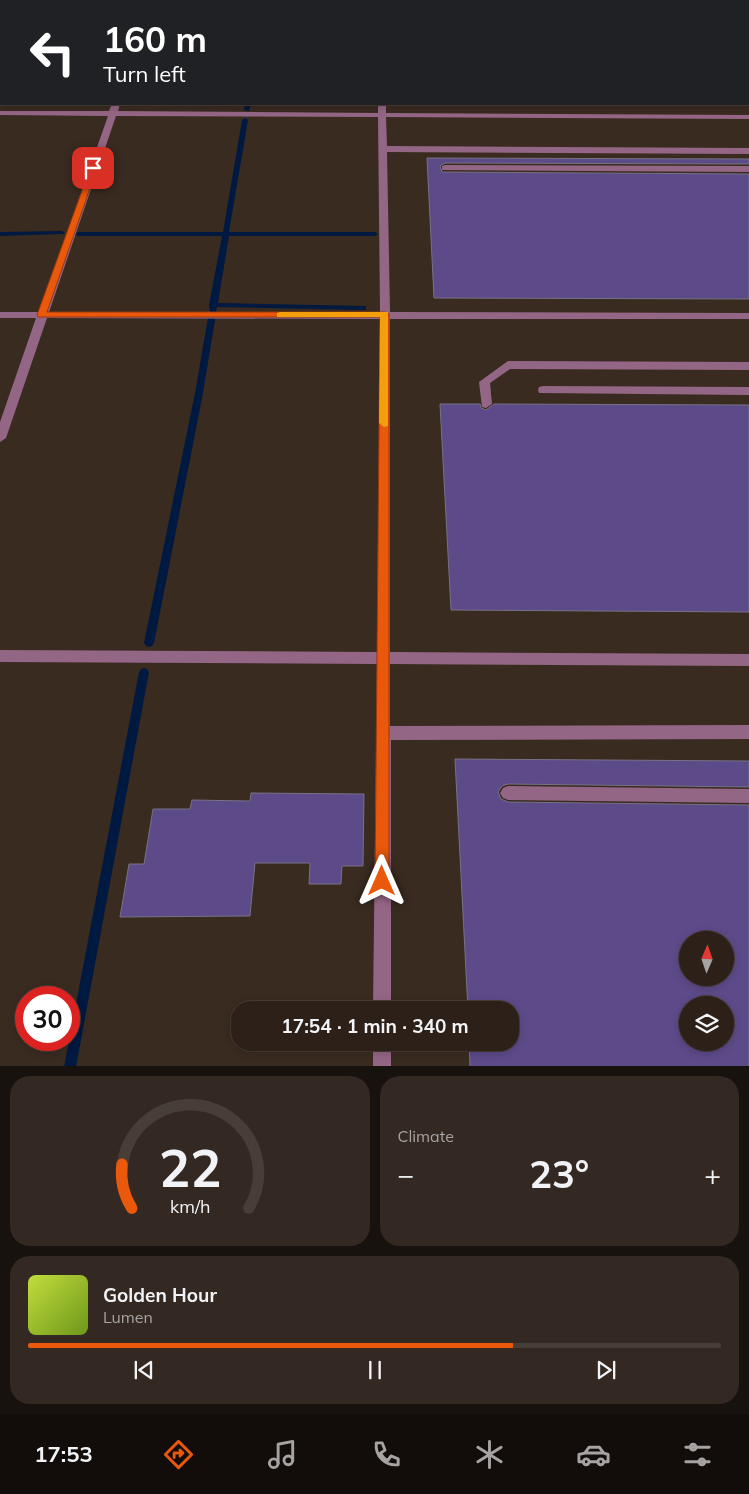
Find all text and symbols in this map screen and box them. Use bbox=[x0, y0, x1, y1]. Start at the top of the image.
text: 160 m bbox=[103, 17, 207, 61]
icon: left bbox=[20, 20, 85, 85]
text: Turn left bbox=[103, 60, 186, 88]
pin bbox=[72, 147, 114, 189]
icon: arrive bbox=[79, 154, 107, 182]
position arrow bbox=[355, 854, 407, 906]
north arrow bbox=[679, 931, 734, 986]
map controls bbox=[679, 931, 734, 1051]
speed limit sign: 30 bbox=[15, 986, 80, 1051]
button: layers bbox=[679, 996, 734, 1051]
text: 17:54 · 1 min · 340 m bbox=[281, 1014, 469, 1038]
text: Climate bbox=[398, 1126, 454, 1146]
text: 22 bbox=[159, 1135, 221, 1200]
text: 23° bbox=[529, 1150, 589, 1198]
text: − bbox=[398, 1157, 414, 1192]
text: + bbox=[704, 1157, 721, 1192]
text: km/h bbox=[170, 1195, 210, 1217]
text: Golden Hour bbox=[103, 1283, 217, 1307]
text: Lumen bbox=[103, 1307, 153, 1327]
icon: previous bbox=[130, 1356, 158, 1384]
icon: pause bbox=[361, 1356, 389, 1384]
icon: next bbox=[592, 1356, 620, 1384]
icon: directions bbox=[161, 1437, 196, 1472]
icon: music bbox=[265, 1437, 300, 1472]
icon: phone bbox=[369, 1437, 404, 1472]
icon: climate bbox=[472, 1437, 507, 1472]
icon: car bbox=[576, 1437, 611, 1472]
icon: filters bbox=[680, 1437, 715, 1472]
text: 17:53 bbox=[34, 1440, 93, 1468]

